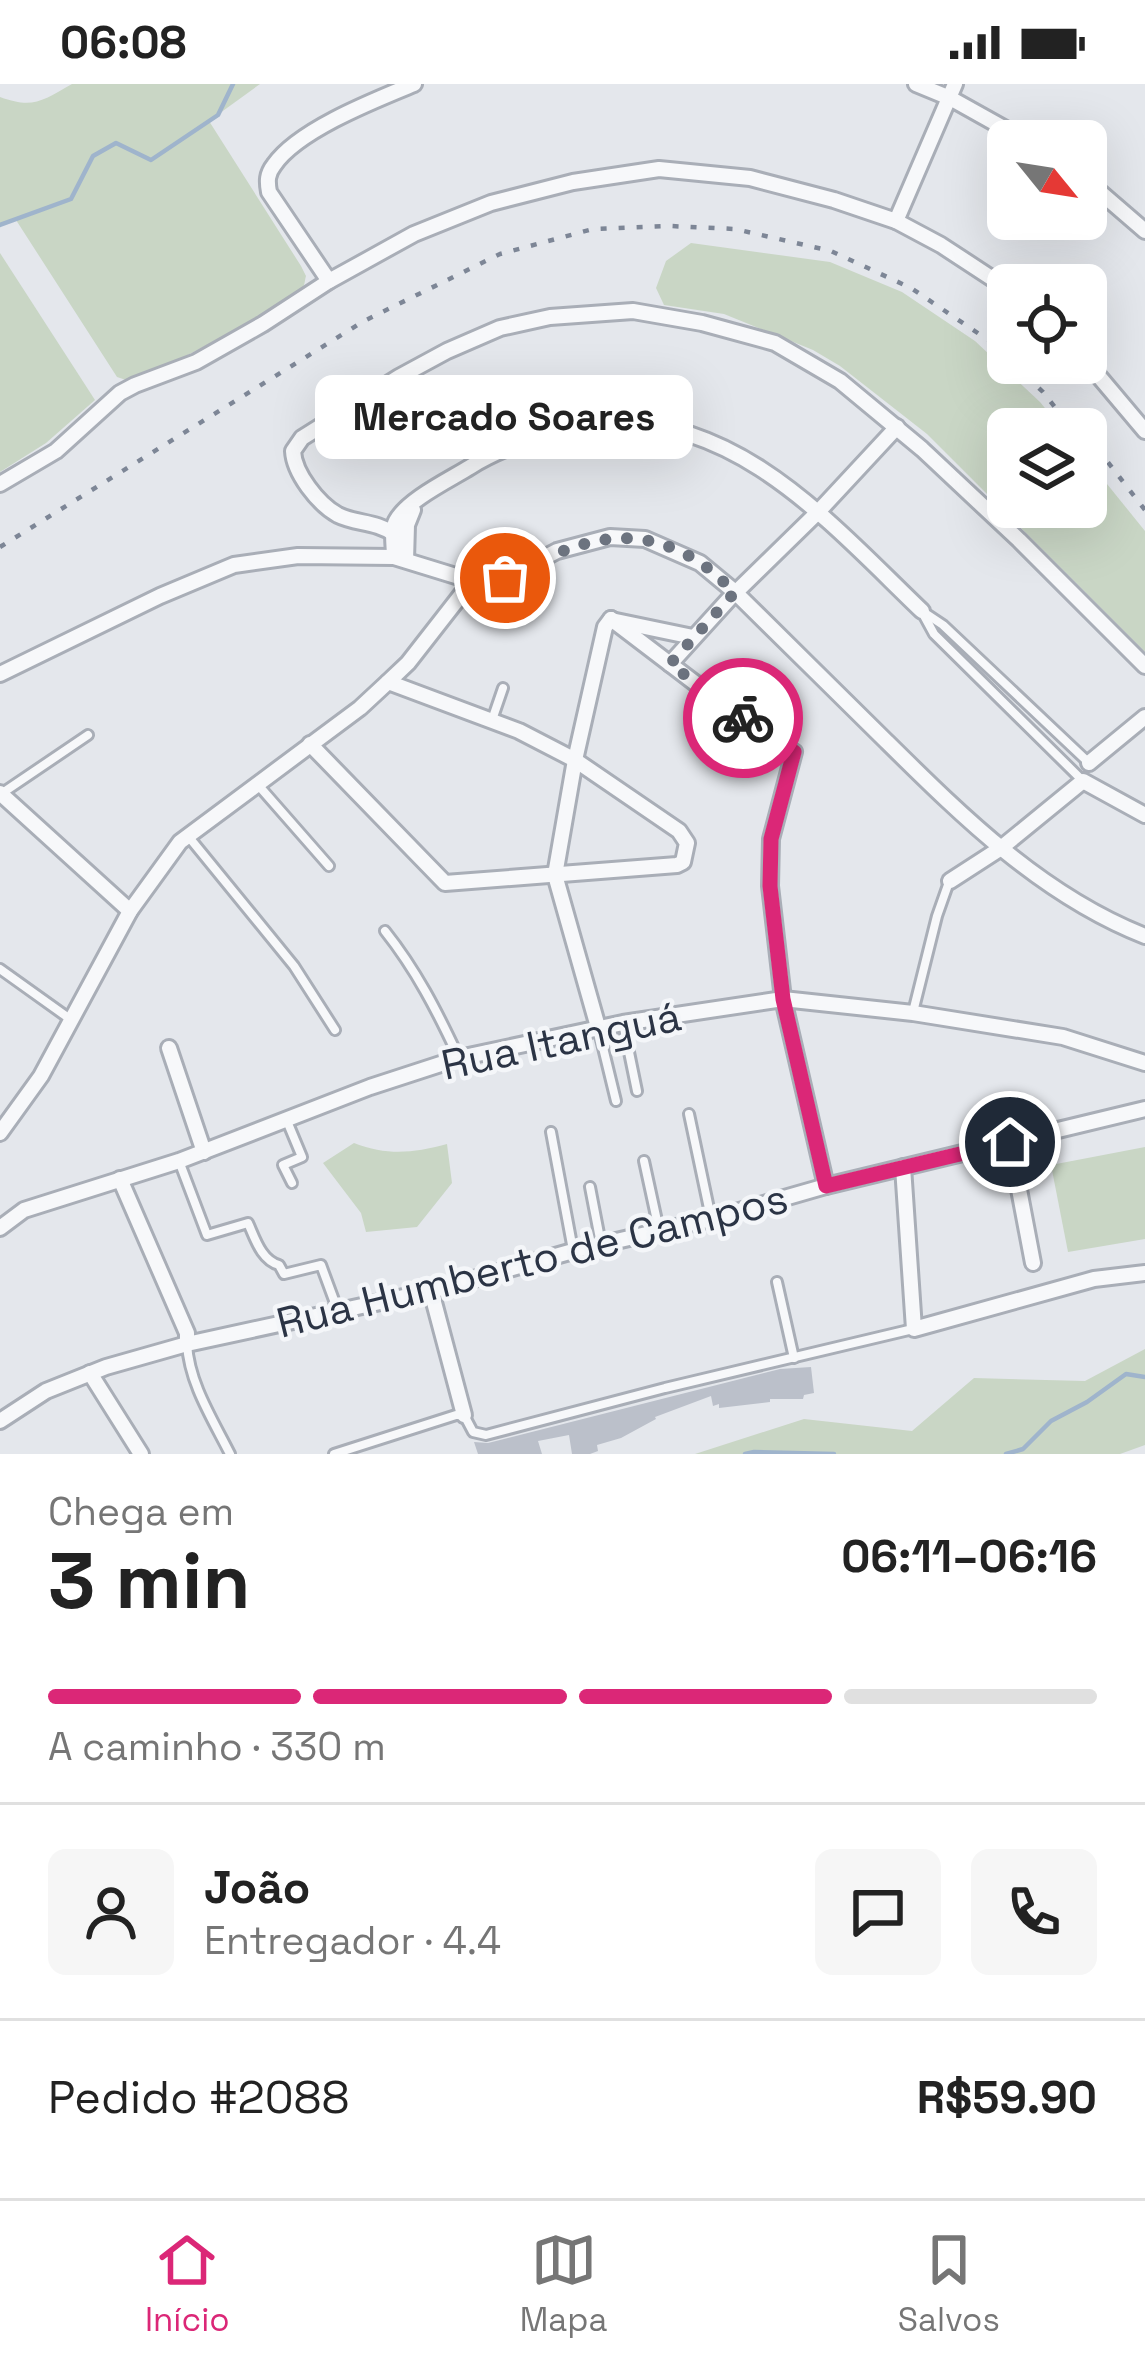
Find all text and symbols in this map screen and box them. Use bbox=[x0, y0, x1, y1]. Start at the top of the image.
text: 06:08 bbox=[60, 14, 187, 71]
north arrow bbox=[987, 120, 1107, 240]
map controls bbox=[987, 120, 1107, 528]
button: locate bbox=[987, 264, 1107, 384]
callout: Mercado Soares bbox=[316, 374, 694, 458]
text: Mercado Soares bbox=[352, 392, 656, 441]
button: layers bbox=[987, 408, 1107, 528]
pin bbox=[454, 527, 556, 629]
icon: bag bbox=[472, 545, 538, 611]
courier bbox=[683, 658, 803, 778]
icon: bike bbox=[710, 685, 776, 751]
street label: Rua Itanguá bbox=[437, 989, 686, 1092]
pin bbox=[959, 1091, 1061, 1193]
icon: home bbox=[977, 1109, 1043, 1175]
street label: Rua Humberto de Campos bbox=[271, 1171, 793, 1350]
text: Chega em bbox=[48, 1487, 234, 1536]
text: 06:11–06:16 bbox=[841, 1528, 1097, 1585]
text: 3 min bbox=[48, 1531, 251, 1631]
text: A caminho · 330 m bbox=[48, 1722, 386, 1771]
button: person bbox=[48, 1849, 174, 1975]
button: chat bbox=[815, 1849, 941, 1975]
button: phone bbox=[971, 1849, 1097, 1975]
text: João bbox=[204, 1859, 310, 1916]
text: Entregador · 4.4 bbox=[204, 1916, 501, 1965]
text: Pedido #2088 bbox=[48, 2069, 350, 2126]
text: R$59.90 bbox=[917, 2069, 1097, 2126]
tab: Início bbox=[145, 2227, 230, 2341]
tab: Mapa bbox=[520, 2227, 608, 2341]
tab: Salvos bbox=[898, 2227, 1000, 2341]

